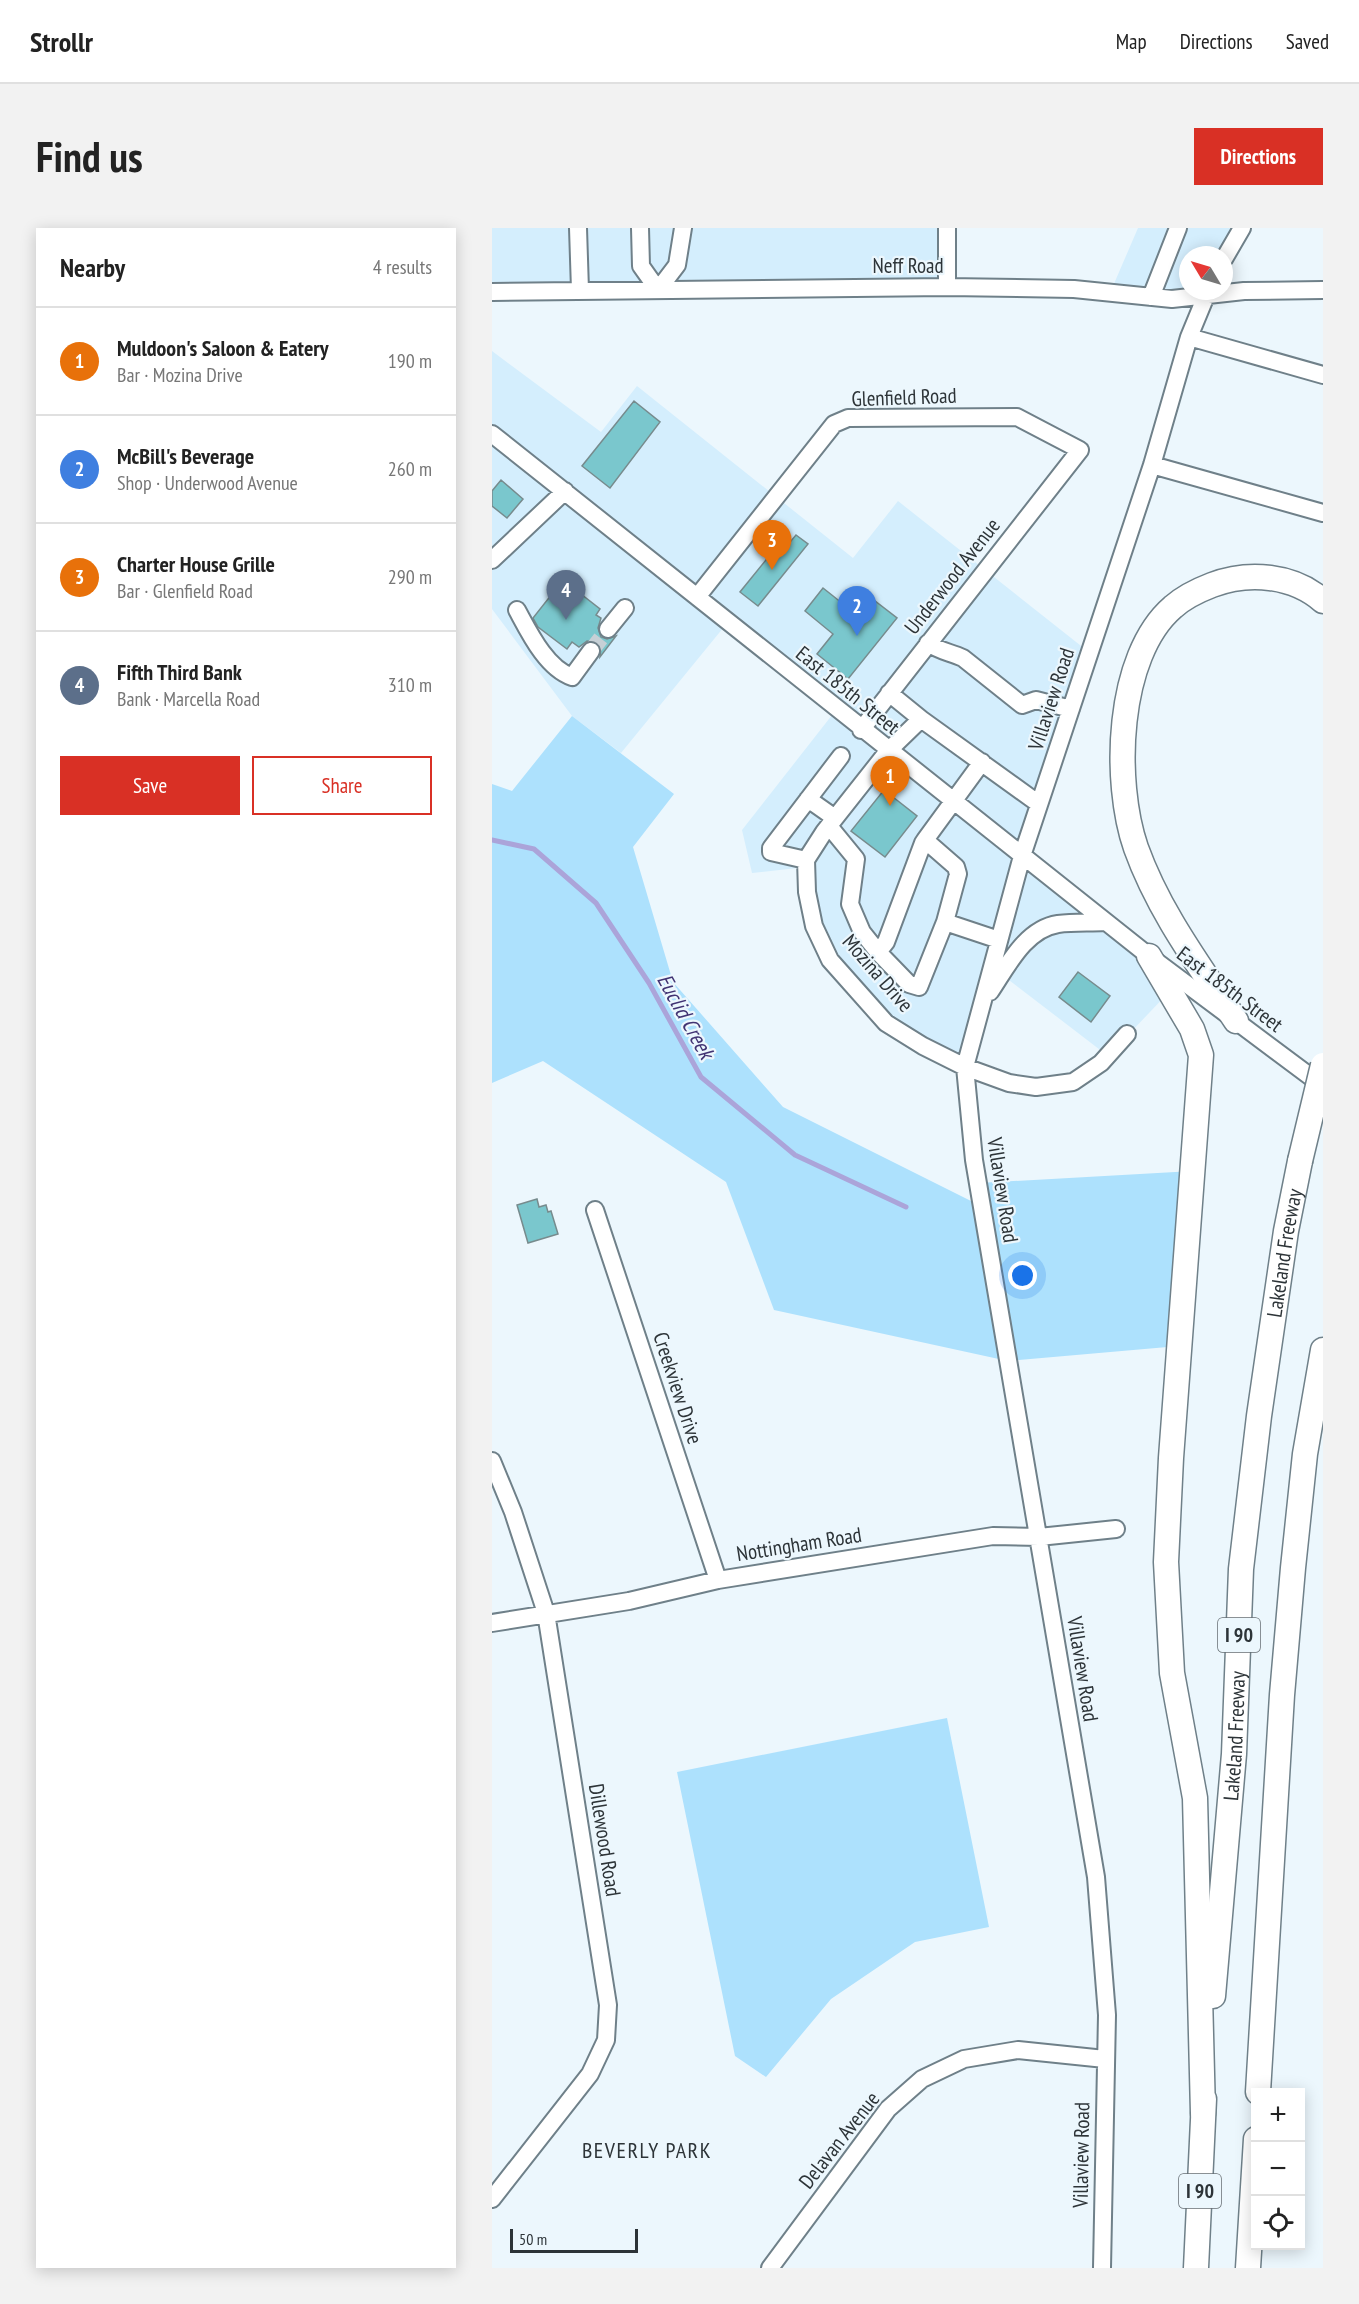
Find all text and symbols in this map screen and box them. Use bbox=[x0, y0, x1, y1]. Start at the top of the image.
text: Strollr bbox=[30, 23, 93, 60]
text: Map bbox=[1116, 28, 1147, 55]
text: Directions bbox=[1180, 28, 1253, 55]
text: Saved bbox=[1286, 28, 1329, 55]
button: Directions bbox=[1194, 128, 1323, 185]
text: Find us bbox=[36, 129, 143, 184]
north arrow bbox=[1179, 246, 1233, 300]
text: Nearby bbox=[60, 251, 125, 284]
street label: Neff Road bbox=[872, 252, 944, 279]
text: 4 results bbox=[373, 254, 432, 280]
text: Muldoon's Saloon & Eatery bbox=[117, 334, 329, 362]
text: 1 bbox=[75, 348, 84, 374]
text: 190 m bbox=[388, 348, 432, 374]
text: Bar · Mozina Drive bbox=[117, 362, 243, 388]
street label: Glenfield Road bbox=[851, 382, 957, 412]
text: McBill's Beverage bbox=[117, 442, 254, 470]
text: 2 bbox=[75, 456, 84, 482]
text: 260 m bbox=[388, 456, 432, 482]
text: Shop · Underwood Avenue bbox=[117, 470, 298, 496]
street label: Underwood Avenue bbox=[898, 512, 1006, 640]
pin: 3 bbox=[752, 520, 792, 570]
text: Charter House Grille bbox=[117, 550, 275, 578]
text: 3 bbox=[75, 564, 84, 590]
text: 290 m bbox=[388, 564, 432, 590]
pin: 4 bbox=[546, 570, 586, 620]
text: Bar · Glenfield Road bbox=[117, 578, 253, 604]
pin: 2 bbox=[838, 586, 877, 636]
street label: East 185th Street bbox=[791, 640, 906, 740]
street label: Villaview Road bbox=[1021, 644, 1080, 755]
text: Fifth Third Bank bbox=[117, 658, 242, 686]
text: 4 bbox=[75, 672, 84, 698]
text: 310 m bbox=[388, 672, 432, 698]
text: Bank · Marcella Road bbox=[117, 686, 260, 712]
button: Save bbox=[60, 756, 240, 815]
button: Share bbox=[252, 756, 432, 815]
pin: 1 bbox=[870, 756, 910, 806]
street label: Mozina Drive bbox=[837, 928, 919, 1018]
street label: East 185th Street bbox=[1172, 940, 1289, 1038]
water label: Euclid Creek bbox=[651, 968, 722, 1066]
street label: Villaview Road bbox=[981, 1135, 1025, 1244]
street label: Lakeland Freeway bbox=[1260, 1186, 1308, 1319]
your location bbox=[1008, 1261, 1037, 1290]
street label: Creekview Drive bbox=[647, 1329, 709, 1447]
street label: Nottingham Road bbox=[734, 1521, 864, 1567]
street label: Villaview Road bbox=[1061, 1614, 1105, 1723]
road number: I 90 bbox=[1218, 1618, 1260, 1652]
street label: Lakeland Freeway bbox=[1217, 1670, 1251, 1802]
street label: Dillewood Road bbox=[583, 1782, 627, 1898]
street label: Delavan Avenue bbox=[793, 2086, 885, 2194]
map controls bbox=[1251, 2088, 1305, 2250]
button: + bbox=[1251, 2088, 1305, 2142]
street label: Villaview Road bbox=[1067, 2102, 1095, 2209]
district label: BEVERLY PARK bbox=[582, 2136, 712, 2164]
button: − bbox=[1251, 2142, 1305, 2196]
road number: I 90 bbox=[1179, 2174, 1221, 2208]
button: locate bbox=[1251, 2196, 1305, 2250]
scale bar bbox=[510, 2226, 638, 2254]
text: 50 m bbox=[519, 2229, 547, 2249]

